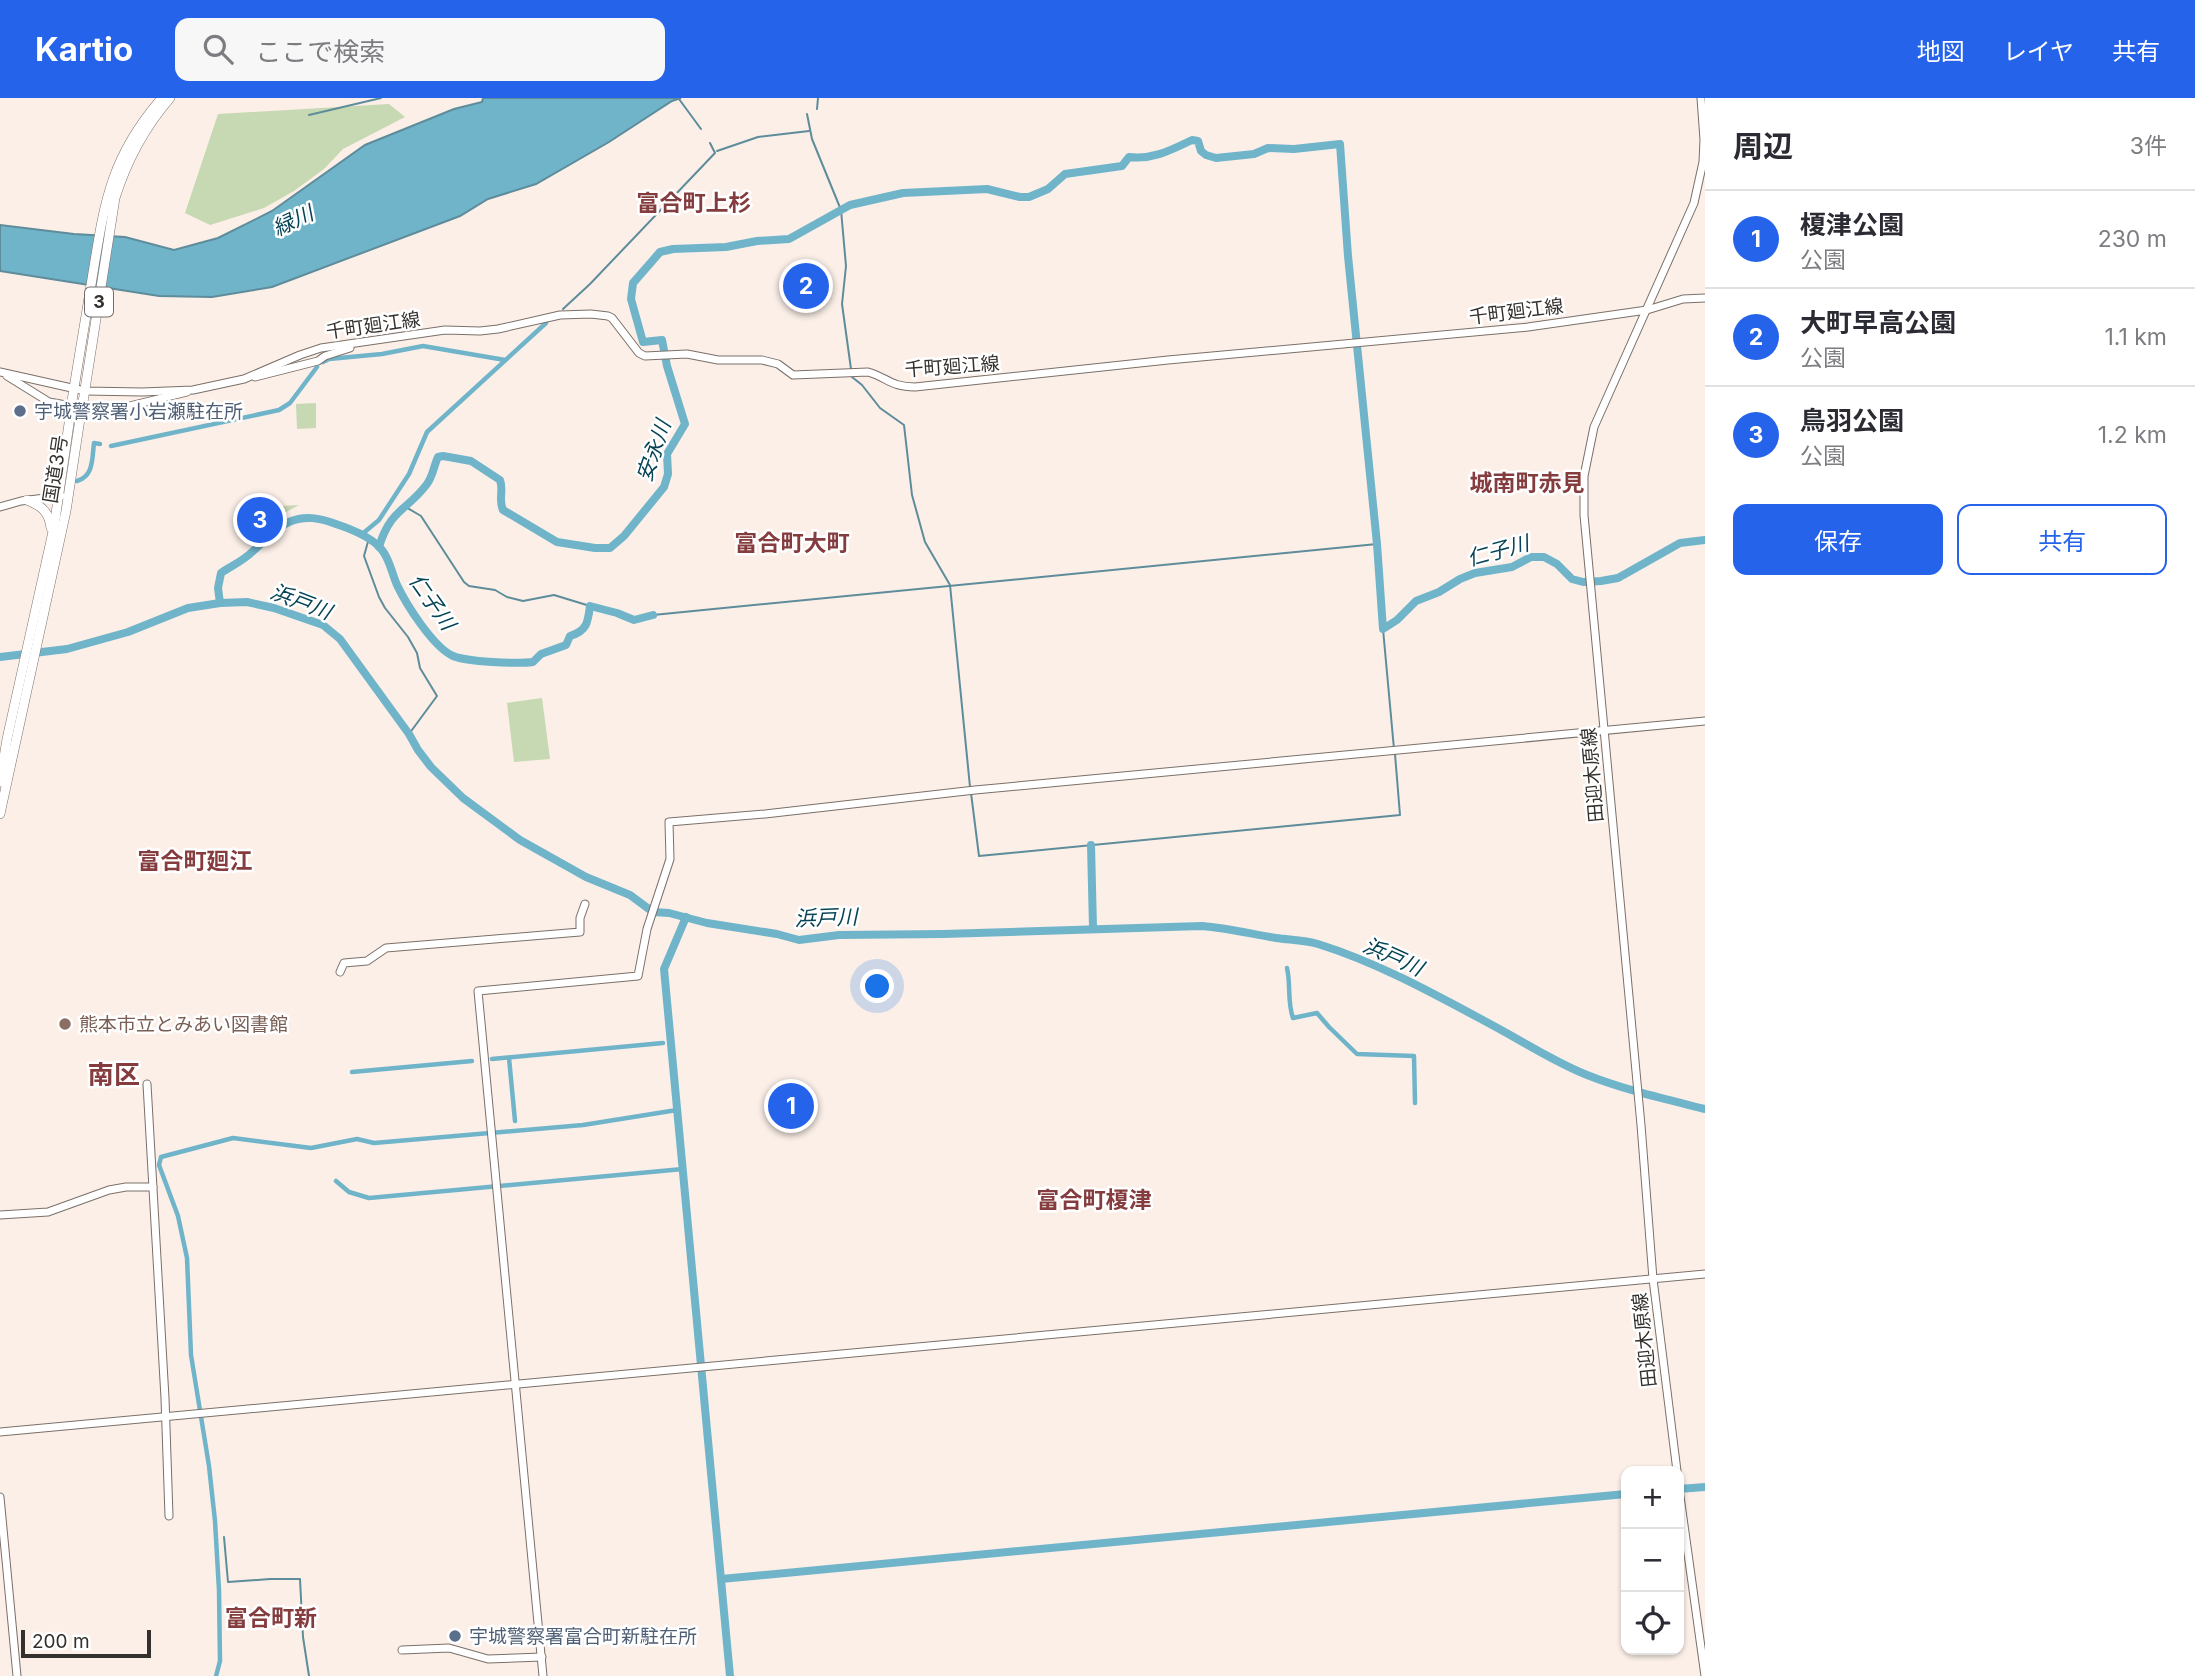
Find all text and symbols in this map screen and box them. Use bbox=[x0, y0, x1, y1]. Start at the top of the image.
search box bbox=[175, 18, 665, 81]
text: Kartio bbox=[35, 29, 133, 69]
icon: search bbox=[199, 30, 237, 68]
text: ここで検索 bbox=[255, 36, 385, 67]
text: 地図 bbox=[1917, 37, 1965, 66]
text: レイヤ bbox=[2003, 37, 2074, 66]
text: 共有 bbox=[2112, 37, 2160, 66]
text: 周辺 bbox=[1733, 128, 1793, 164]
text: 3件 bbox=[2130, 132, 2167, 160]
district label: 富合町上杉 bbox=[637, 189, 752, 217]
water label: 緑川 bbox=[268, 199, 319, 241]
text: 榎津公園 bbox=[1800, 209, 1904, 240]
text: 1 bbox=[1751, 225, 1761, 253]
text: 230 m bbox=[2098, 225, 2167, 253]
text: 公園 bbox=[1800, 246, 1846, 274]
pin: 2 bbox=[783, 260, 829, 312]
road number: 3 bbox=[85, 288, 113, 316]
street label: 千町廻江線 bbox=[1468, 294, 1565, 329]
street label: 千町廻江線 bbox=[324, 307, 422, 343]
text: 大町早高公園 bbox=[1800, 307, 1956, 338]
text: 2 bbox=[1749, 323, 1763, 351]
text: 1.1 km bbox=[2104, 323, 2167, 351]
text: 公園 bbox=[1800, 344, 1846, 372]
street label: 千町廻江線 bbox=[904, 352, 1000, 381]
place label: 宇城警察署小岩瀬駐在所 bbox=[34, 400, 243, 423]
marker: 宇城警察署小岩瀬駐在所 bbox=[12, 403, 28, 419]
text: 鳥羽公園 bbox=[1800, 405, 1904, 436]
water label: 安永川 bbox=[631, 415, 676, 485]
text: 3 bbox=[1749, 421, 1763, 449]
text: 1.2 km bbox=[2098, 421, 2167, 449]
street label: 国道3号 bbox=[39, 433, 72, 505]
text: 公園 bbox=[1800, 442, 1846, 470]
district label: 城南町赤見 bbox=[1470, 469, 1585, 497]
pin: 3 bbox=[237, 494, 283, 546]
button: 保存 bbox=[1733, 504, 1943, 575]
button: 共有 bbox=[1957, 504, 2167, 575]
district label: 富合町大町 bbox=[735, 529, 850, 557]
water label: 仁子川 bbox=[1464, 530, 1533, 571]
water label: 仁子川 bbox=[404, 569, 462, 636]
water label: 浜戸川 bbox=[267, 579, 337, 625]
street label: 田迎木原線 bbox=[1577, 727, 1608, 823]
district label: 富合町廻江 bbox=[138, 847, 253, 875]
water label: 浜戸川 bbox=[794, 904, 860, 931]
water label: 浜戸川 bbox=[1359, 932, 1429, 982]
your location bbox=[860, 969, 894, 1003]
place label: 熊本市立とみあい図書館 bbox=[79, 1013, 288, 1036]
marker: 熊本市立とみあい図書館 bbox=[57, 1016, 73, 1032]
district label: 南区 bbox=[88, 1059, 140, 1090]
pin: 1 bbox=[768, 1080, 814, 1132]
district label: 富合町榎津 bbox=[1037, 1186, 1152, 1214]
street label: 田迎木原線 bbox=[1628, 1291, 1661, 1388]
map controls bbox=[1621, 1466, 1684, 1655]
button: + bbox=[1621, 1466, 1684, 1529]
button: − bbox=[1621, 1529, 1684, 1592]
button: locate bbox=[1621, 1592, 1684, 1655]
district label: 富合町新 bbox=[225, 1604, 317, 1632]
place label: 宇城警察署富合町新駐在所 bbox=[469, 1625, 697, 1648]
scale bar bbox=[21, 1627, 150, 1659]
marker: 宇城警察署富合町新駐在所 bbox=[447, 1628, 463, 1644]
text: 200 m bbox=[32, 1630, 90, 1653]

